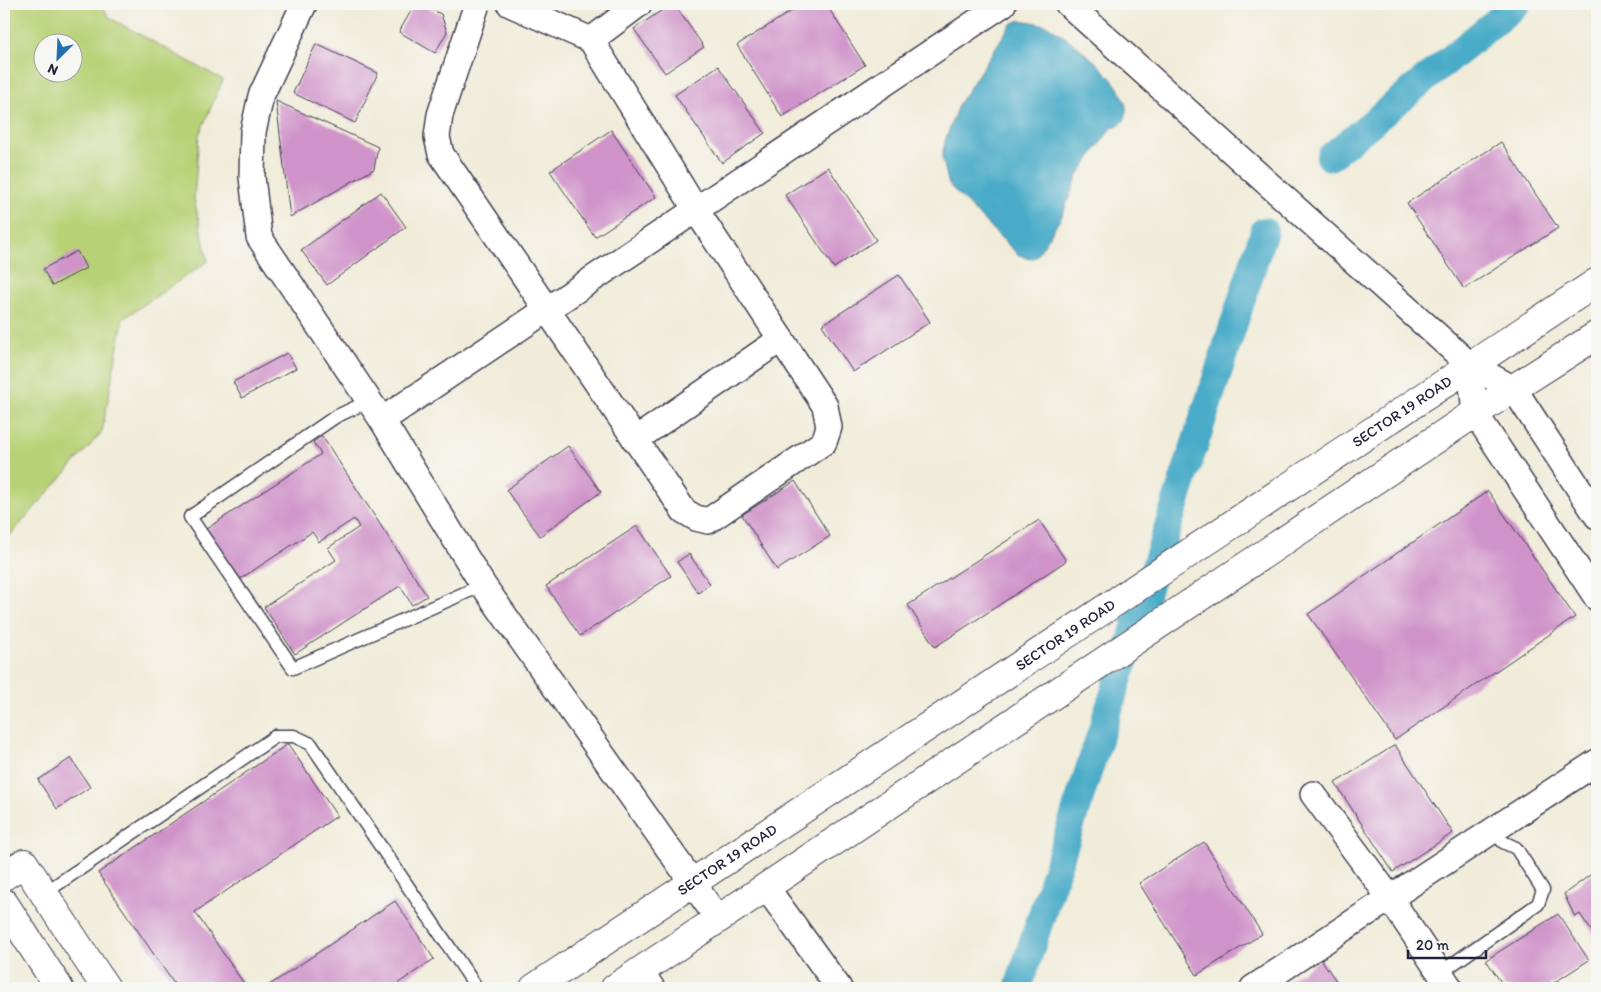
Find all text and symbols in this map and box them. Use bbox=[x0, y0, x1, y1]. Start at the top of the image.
north arrow bbox=[32, 32, 82, 82]
text: N bbox=[45, 60, 61, 79]
street label: SECTOR 19 ROAD bbox=[1349, 372, 1455, 451]
street label: SECTOR 19 ROAD bbox=[1012, 595, 1119, 675]
street label: SECTOR 19 ROAD bbox=[674, 820, 781, 899]
scale bar bbox=[1408, 927, 1486, 959]
text: 20 m bbox=[1416, 936, 1450, 954]

